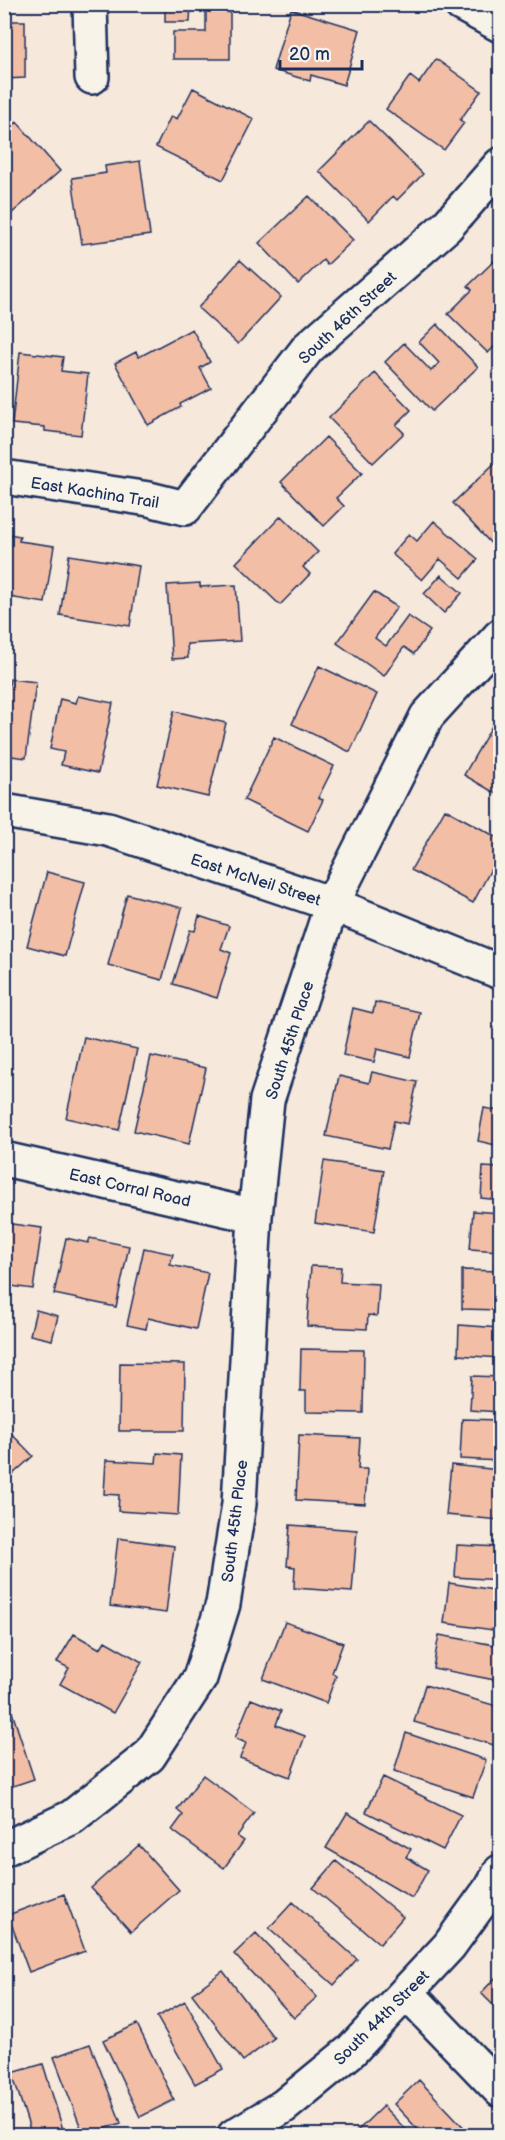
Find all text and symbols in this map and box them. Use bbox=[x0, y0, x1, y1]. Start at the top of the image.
scale bar bbox=[280, 33, 362, 71]
text: 20 m bbox=[289, 44, 330, 65]
street label: South 46th Street bbox=[295, 268, 401, 368]
street label: East Kachina Trail bbox=[29, 474, 160, 513]
street label: East McNeil Street bbox=[188, 850, 323, 910]
street label: South 45th Place bbox=[262, 978, 319, 1102]
street label: East Corral Road bbox=[67, 1165, 192, 1212]
street label: South 45th Place bbox=[219, 1458, 252, 1583]
street label: South 44th Street bbox=[331, 1966, 434, 2070]

